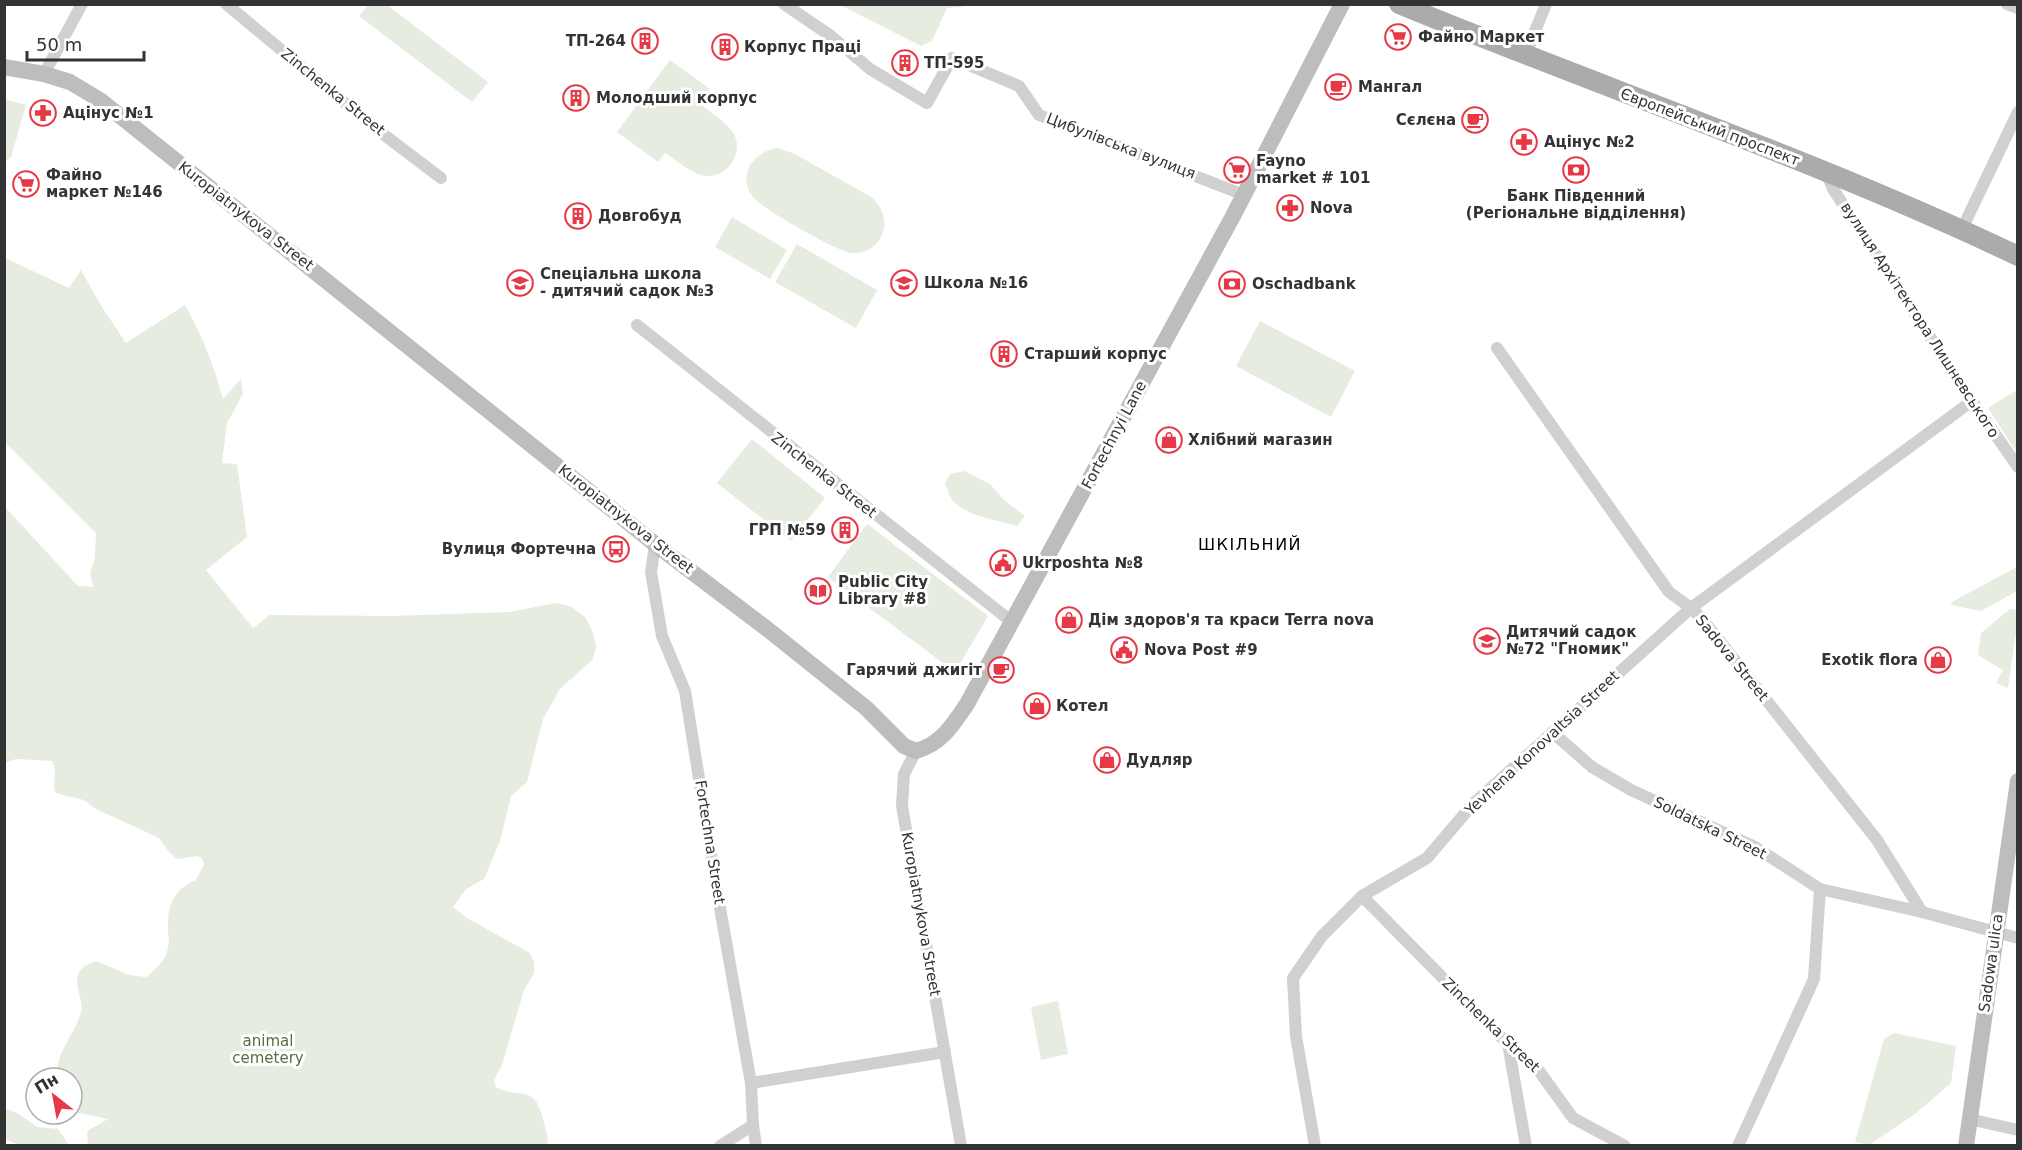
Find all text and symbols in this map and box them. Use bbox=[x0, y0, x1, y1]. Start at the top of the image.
supermarket icon: Файно Маркет bbox=[1383, 22, 1413, 52]
scale bar bbox=[27, 24, 144, 62]
building icon: ТП-264 bbox=[630, 26, 660, 56]
place label: Файно Маркет bbox=[1418, 28, 1545, 46]
place label: ТП-264 bbox=[566, 32, 626, 50]
building icon: Корпус Праці bbox=[710, 32, 740, 62]
text: 50 m bbox=[36, 34, 82, 55]
place label: Корпус Праці bbox=[744, 38, 861, 56]
street label: Zinchenka Street bbox=[277, 45, 389, 139]
building icon: ТП-595 bbox=[890, 48, 920, 78]
place label: ТП-595 bbox=[924, 54, 984, 72]
cafe icon: Мангал bbox=[1323, 72, 1353, 102]
place label: Мангал bbox=[1358, 78, 1422, 96]
building icon: Молодший корпус bbox=[561, 83, 591, 113]
street label: Європейський проспект bbox=[1618, 84, 1803, 170]
place label: Молодший корпус bbox=[596, 89, 757, 107]
pharmacy icon: Ацінус №1 bbox=[28, 98, 58, 128]
place label: Ацінус №1 bbox=[63, 104, 154, 122]
cafe icon: Сєлєна bbox=[1460, 105, 1490, 135]
street label: Цибулівська вулиця bbox=[1044, 109, 1198, 183]
place label: Сєлєна bbox=[1396, 111, 1456, 129]
pharmacy icon: Ацінус №2 bbox=[1509, 127, 1539, 157]
place label: Ацінус №2 bbox=[1544, 133, 1635, 151]
place label: Fayno market # 101 bbox=[1256, 152, 1370, 187]
supermarket icon: Fayno market # 101 bbox=[1222, 155, 1252, 185]
bank icon: Банк Південний (Регіональне відділення) bbox=[1561, 155, 1591, 185]
street label: Kuropiatnykova Street bbox=[175, 158, 317, 274]
place label: Файно маркет №146 bbox=[46, 166, 163, 201]
supermarket icon: Файно маркет №146 bbox=[11, 169, 41, 199]
place label: Банк Південний (Регіональне відділення) bbox=[1466, 187, 1686, 222]
pharmacy icon: Nova bbox=[1275, 193, 1305, 223]
place label: Nova bbox=[1310, 199, 1353, 217]
street label: вулиця Архітектора Лишневського bbox=[1837, 199, 2003, 441]
building icon: Довгобуд bbox=[563, 201, 593, 231]
place label: Довгобуд bbox=[598, 207, 682, 225]
place label: Спеціальна школа - дитячий садок №3 bbox=[540, 265, 714, 300]
school or university icon: Спеціальна школа - дитячий садок №3 bbox=[505, 268, 535, 298]
school or university icon: Школа №16 bbox=[889, 268, 919, 298]
bank icon: Oschadbank bbox=[1217, 269, 1247, 299]
place label: Школа №16 bbox=[924, 274, 1028, 292]
place label: Oschadbank bbox=[1252, 275, 1357, 293]
building icon: Старший корпус bbox=[989, 339, 1019, 369]
place label: Старший корпус bbox=[1024, 345, 1167, 363]
street label: Fortechnyi Lane bbox=[1078, 378, 1150, 492]
shop icon: Хлібний магазин bbox=[1154, 425, 1184, 455]
street label: Zinchenka Street bbox=[768, 428, 880, 522]
place label: Хлібний магазин bbox=[1188, 431, 1333, 449]
street label: Kuropiatnykova Street bbox=[555, 461, 697, 577]
building icon: ГРП №59 bbox=[830, 515, 860, 545]
place label: ГРП №59 bbox=[749, 521, 826, 539]
bus stop icon: Вулиця Фортечна bbox=[601, 534, 631, 564]
district label: ШКІЛЬНИЙ bbox=[1198, 535, 1302, 554]
place label: Вулиця Фортечна bbox=[442, 540, 596, 558]
public building icon: Ukrposhta №8 bbox=[988, 548, 1018, 578]
place label: Ukrposhta №8 bbox=[1022, 554, 1143, 572]
place label: Public City Library #8 bbox=[838, 573, 928, 608]
library icon: Public City Library #8 bbox=[803, 576, 833, 606]
shop icon: Дім здоров'я та краси Terra nova bbox=[1054, 605, 1084, 635]
place label: Дім здоров'я та краси Terra nova bbox=[1088, 611, 1374, 629]
street label: Sadova Street bbox=[1692, 611, 1772, 705]
place label: Дитячий садок №72 "Гномик" bbox=[1506, 623, 1636, 658]
school or university icon: Дитячий садок №72 "Гномик" bbox=[1472, 626, 1502, 656]
public building icon: Nova Post #9 bbox=[1109, 635, 1139, 665]
place label: Nova Post #9 bbox=[1144, 641, 1258, 659]
shop icon: Exotik flora bbox=[1923, 645, 1953, 675]
place label: Exotik flora bbox=[1821, 651, 1918, 669]
cafe icon: Гарячий джигіт bbox=[986, 655, 1016, 685]
place label: Гарячий джигіт bbox=[846, 661, 982, 679]
street label: Yevhena Konovaltsia Street bbox=[1461, 667, 1623, 820]
shop icon: Котел bbox=[1022, 691, 1052, 721]
place label: Котел bbox=[1056, 697, 1108, 715]
shop icon: Дудляр bbox=[1092, 745, 1122, 775]
place label: Дудляр bbox=[1126, 751, 1193, 769]
street label: Fortechna Street bbox=[691, 779, 729, 905]
street label: Soldatska Street bbox=[1651, 793, 1769, 863]
street label: Kuropiatnykova Street bbox=[898, 830, 944, 998]
street label: Sadowa ulica bbox=[1975, 913, 2007, 1013]
street label: Zinchenka Street bbox=[1439, 974, 1544, 1076]
park label: animal cemetery bbox=[232, 1032, 304, 1067]
north arrow bbox=[24, 1066, 84, 1126]
text: Пн bbox=[31, 1069, 62, 1098]

